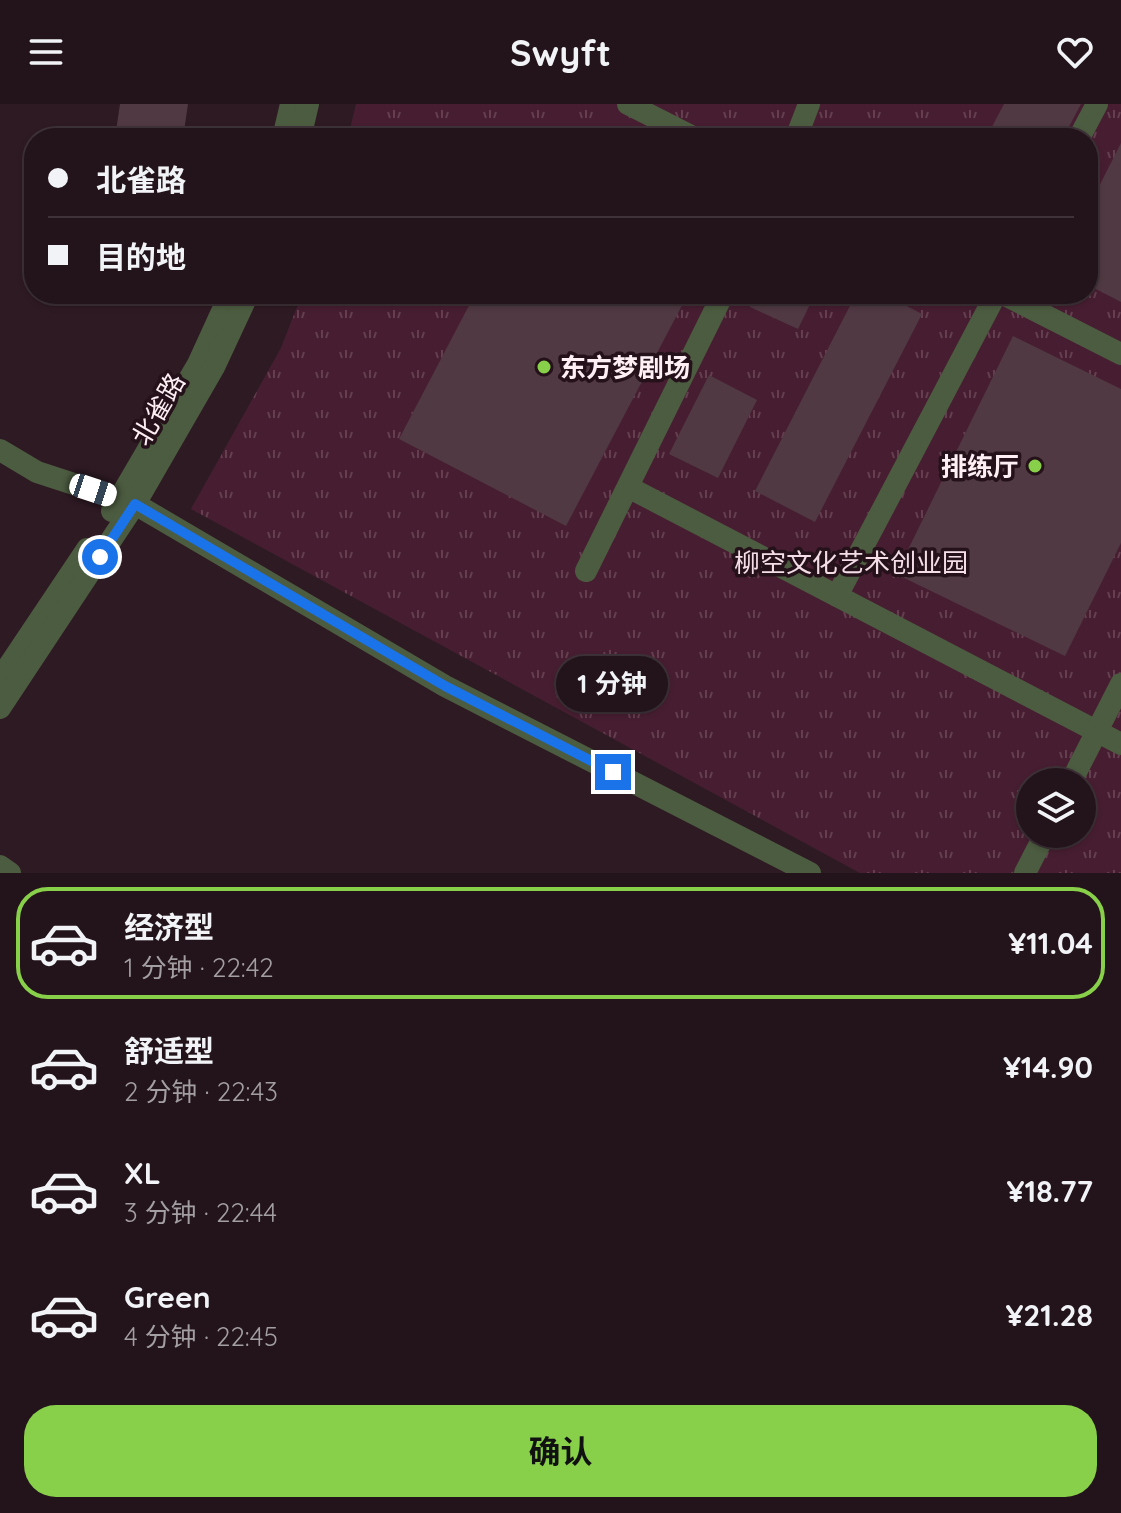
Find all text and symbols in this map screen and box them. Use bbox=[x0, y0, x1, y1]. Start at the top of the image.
icon: menu bbox=[24, 30, 68, 74]
text: Swyft bbox=[510, 30, 611, 75]
icon: heart bbox=[1053, 30, 1097, 74]
text: 北雀路 bbox=[96, 161, 186, 199]
text: 目的地 bbox=[96, 238, 186, 276]
place label: 东方梦剧场 bbox=[560, 351, 690, 384]
marker: 东方梦剧场 bbox=[535, 358, 553, 376]
street label: 北雀路 bbox=[124, 367, 192, 451]
place label: 排练厅 bbox=[941, 450, 1019, 483]
marker: 排练厅 bbox=[1026, 457, 1044, 475]
car bbox=[66, 471, 120, 509]
route start bbox=[82, 539, 118, 575]
park label: 柳空文化艺术创业园 bbox=[734, 546, 968, 579]
callout: 1 分钟 bbox=[557, 656, 669, 712]
text: 1 分钟 bbox=[577, 667, 647, 700]
route end bbox=[595, 754, 631, 790]
map controls bbox=[1016, 768, 1096, 848]
button: layers bbox=[1016, 768, 1096, 848]
icon: car bbox=[28, 907, 100, 979]
text: 经济型 bbox=[124, 908, 214, 946]
text: ¥11.04 bbox=[1008, 924, 1093, 962]
text: 1 分钟 · 22:42 bbox=[124, 951, 274, 984]
icon: car bbox=[28, 1031, 100, 1103]
text: 舒适型 bbox=[124, 1032, 214, 1070]
text: ¥14.90 bbox=[1003, 1048, 1093, 1086]
text: 2 分钟 · 22:43 bbox=[124, 1075, 278, 1108]
text: XL bbox=[124, 1154, 161, 1192]
icon: car bbox=[28, 1155, 100, 1227]
text: ¥18.77 bbox=[1007, 1172, 1093, 1210]
text: 3 分钟 · 22:44 bbox=[124, 1196, 277, 1229]
text: Green bbox=[124, 1278, 211, 1316]
icon: car bbox=[28, 1279, 100, 1351]
text: ¥21.28 bbox=[1005, 1296, 1093, 1334]
text: 4 分钟 · 22:45 bbox=[124, 1320, 278, 1353]
button: 确认 bbox=[24, 1405, 1097, 1497]

